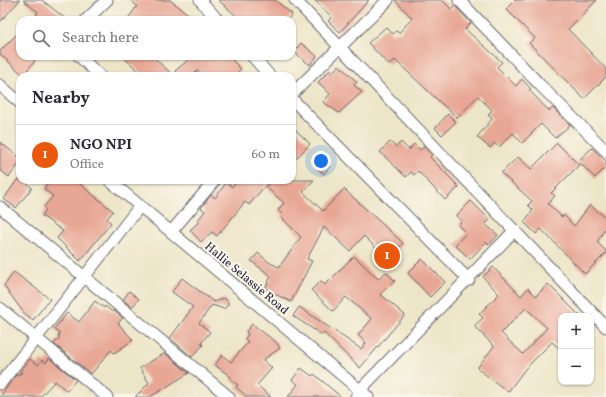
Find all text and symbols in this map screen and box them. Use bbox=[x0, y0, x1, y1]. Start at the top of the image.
search box bbox=[16, 16, 296, 60]
icon: search bbox=[30, 27, 52, 49]
text: Search here bbox=[62, 28, 139, 49]
text: Nearby bbox=[32, 87, 90, 110]
text: NGO NPI bbox=[70, 135, 132, 156]
text: 1 bbox=[42, 146, 48, 164]
text: 60 m bbox=[252, 146, 280, 164]
your location bbox=[311, 151, 331, 171]
text: Office bbox=[70, 156, 104, 174]
street label: Hallie Selassie Road bbox=[201, 239, 292, 319]
pin: 1 bbox=[374, 241, 400, 271]
map controls bbox=[558, 313, 594, 385]
button: + bbox=[558, 313, 594, 349]
button: − bbox=[558, 349, 594, 385]

